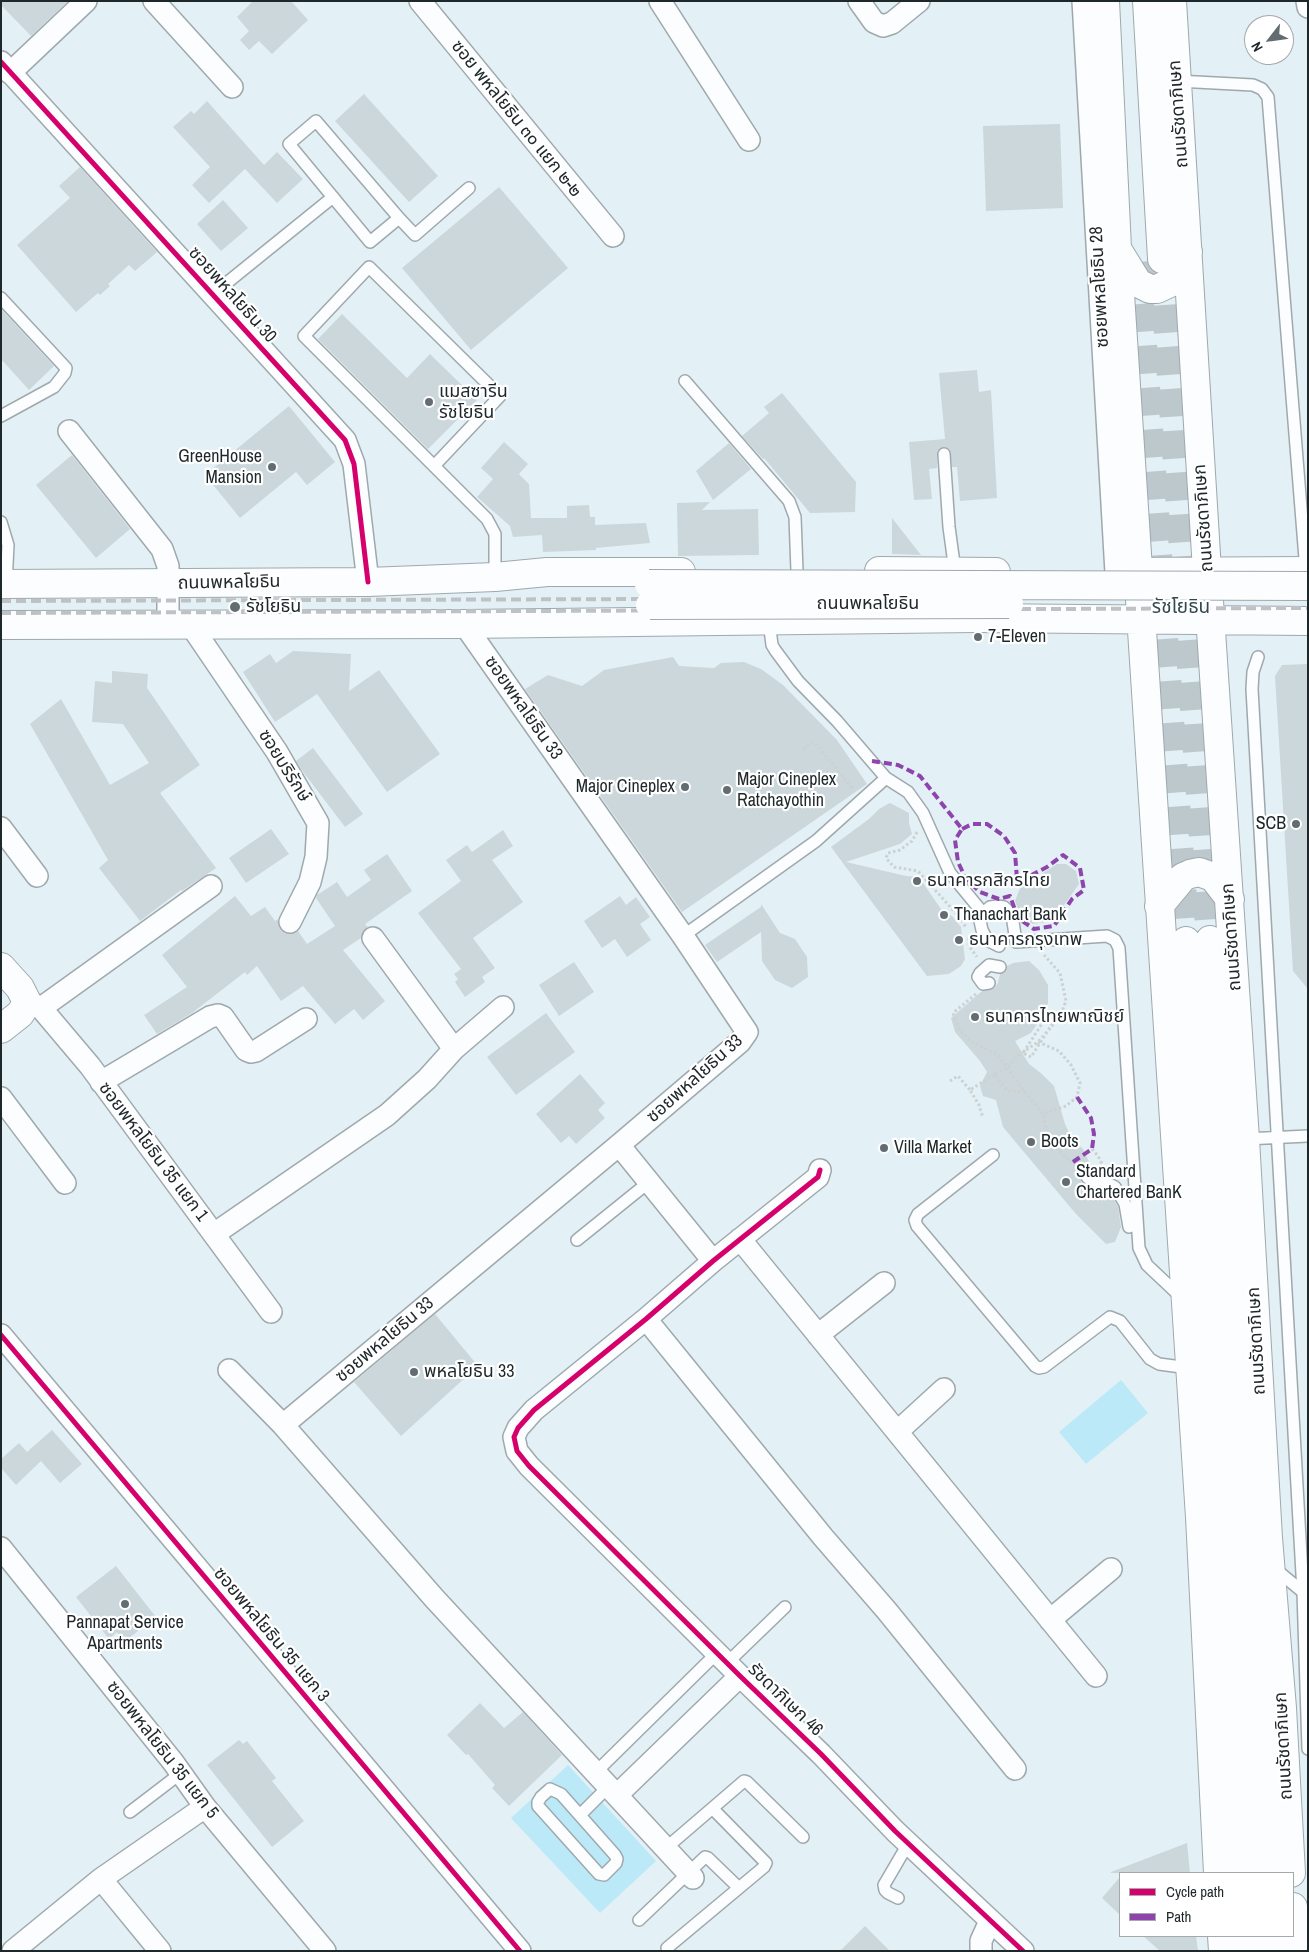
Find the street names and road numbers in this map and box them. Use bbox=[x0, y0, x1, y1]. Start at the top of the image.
street label: ซอย พหลโยธิน ๓๐ แยก ๒-๒ bbox=[446, 36, 586, 202]
street label: ถนนรัชดาภิเษก bbox=[1164, 59, 1194, 169]
street label: ซอยพหลโยธิน 28 bbox=[1086, 226, 1114, 348]
street label: ซอยพหลโยธิน 30 bbox=[183, 243, 281, 347]
street label: ถนนรัชดาภิเษก bbox=[1189, 463, 1219, 573]
street label: ถนนพหลโยธิน bbox=[177, 571, 281, 595]
street label: ถนนพหลโยธิน bbox=[817, 593, 919, 615]
street label: ซอยพหลโยธิน 33 bbox=[479, 652, 567, 764]
street label: ซอยบริรักษ์ bbox=[253, 726, 315, 806]
street label: ถนนรัชดาภิเษก bbox=[1217, 882, 1247, 992]
street label: ซอยพหลโยธิน 33 bbox=[643, 1030, 747, 1128]
street label: ซอยพหลโยธิน 35 แยก 1 bbox=[94, 1078, 212, 1226]
street label: ถนนรัชดาภิเษก bbox=[1243, 1286, 1271, 1396]
street label: ซอยพหลโยธิน 33 bbox=[332, 1293, 438, 1387]
street label: ซอยพหลโยธิน 35 แยก 3 bbox=[208, 1563, 334, 1707]
street label: รัชดาภิเษก 46 bbox=[743, 1659, 827, 1741]
street label: ซอยพหลโยธิน 35 แยก 5 bbox=[101, 1677, 223, 1823]
street label: ถนนรัชดาภิเษก bbox=[1270, 1691, 1298, 1801]

